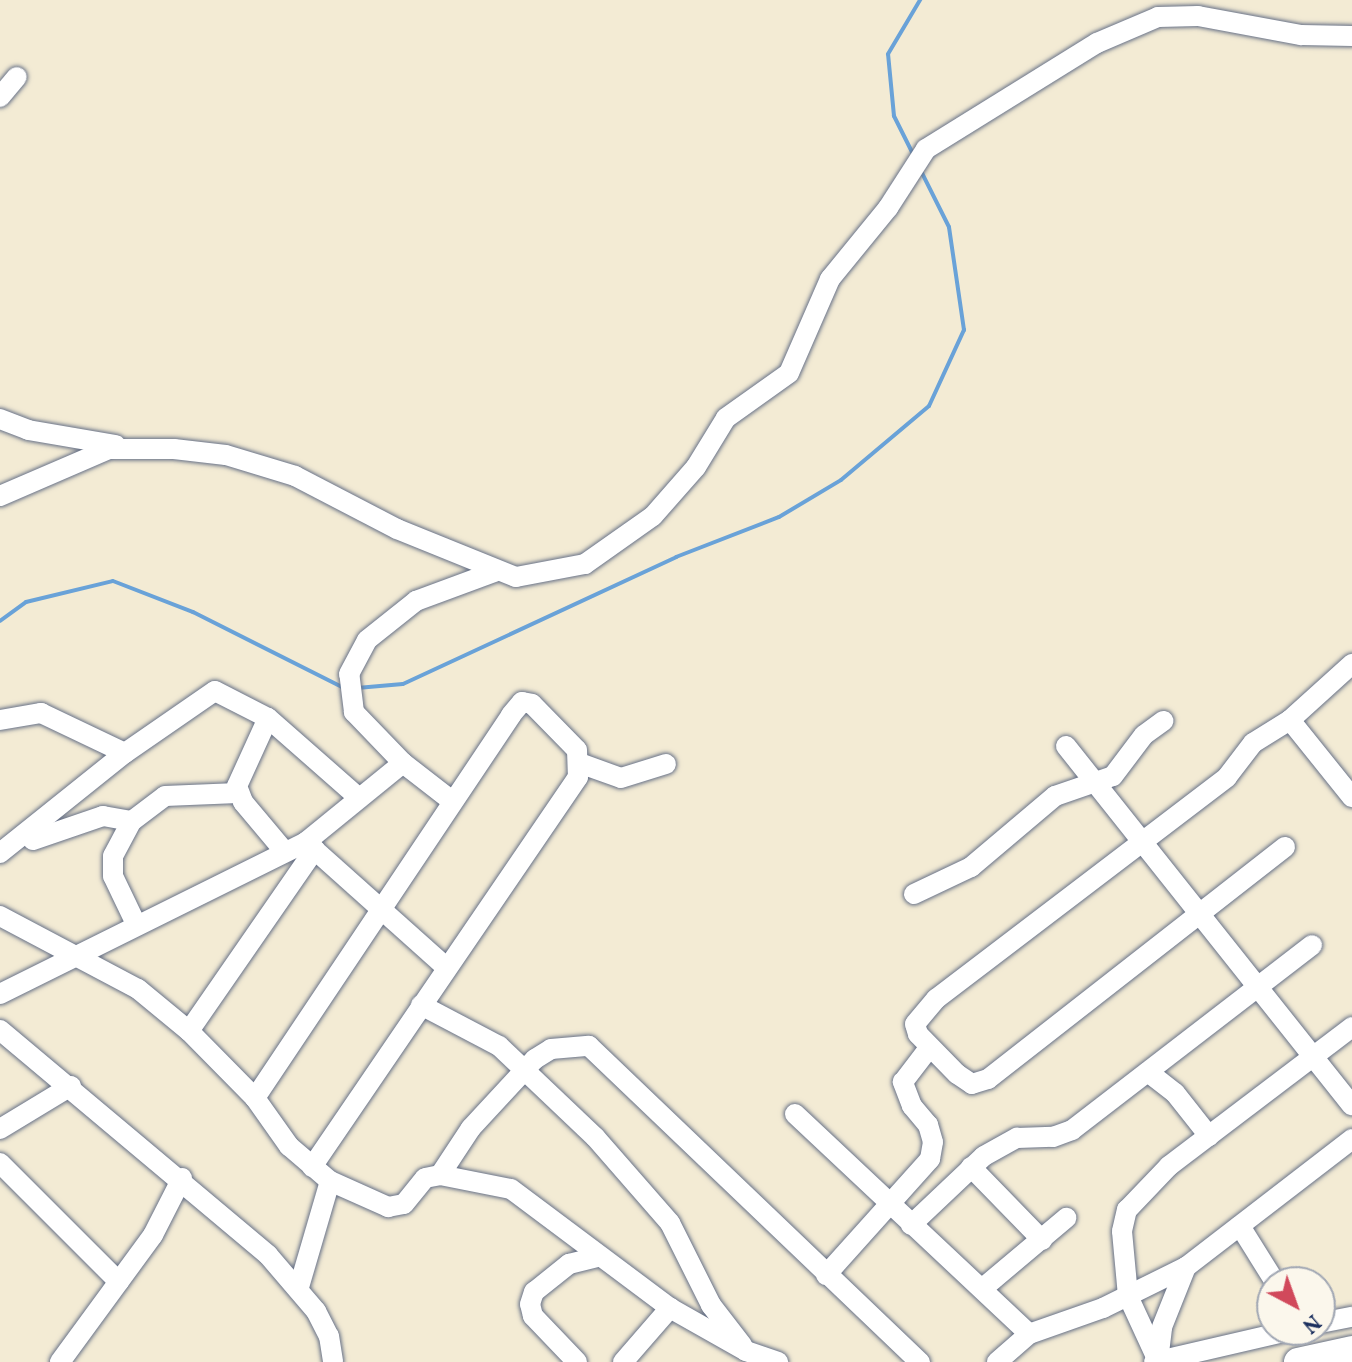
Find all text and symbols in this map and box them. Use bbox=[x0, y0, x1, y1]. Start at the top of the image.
north arrow bbox=[1256, 1266, 1336, 1346]
text: N bbox=[1295, 1306, 1327, 1340]

